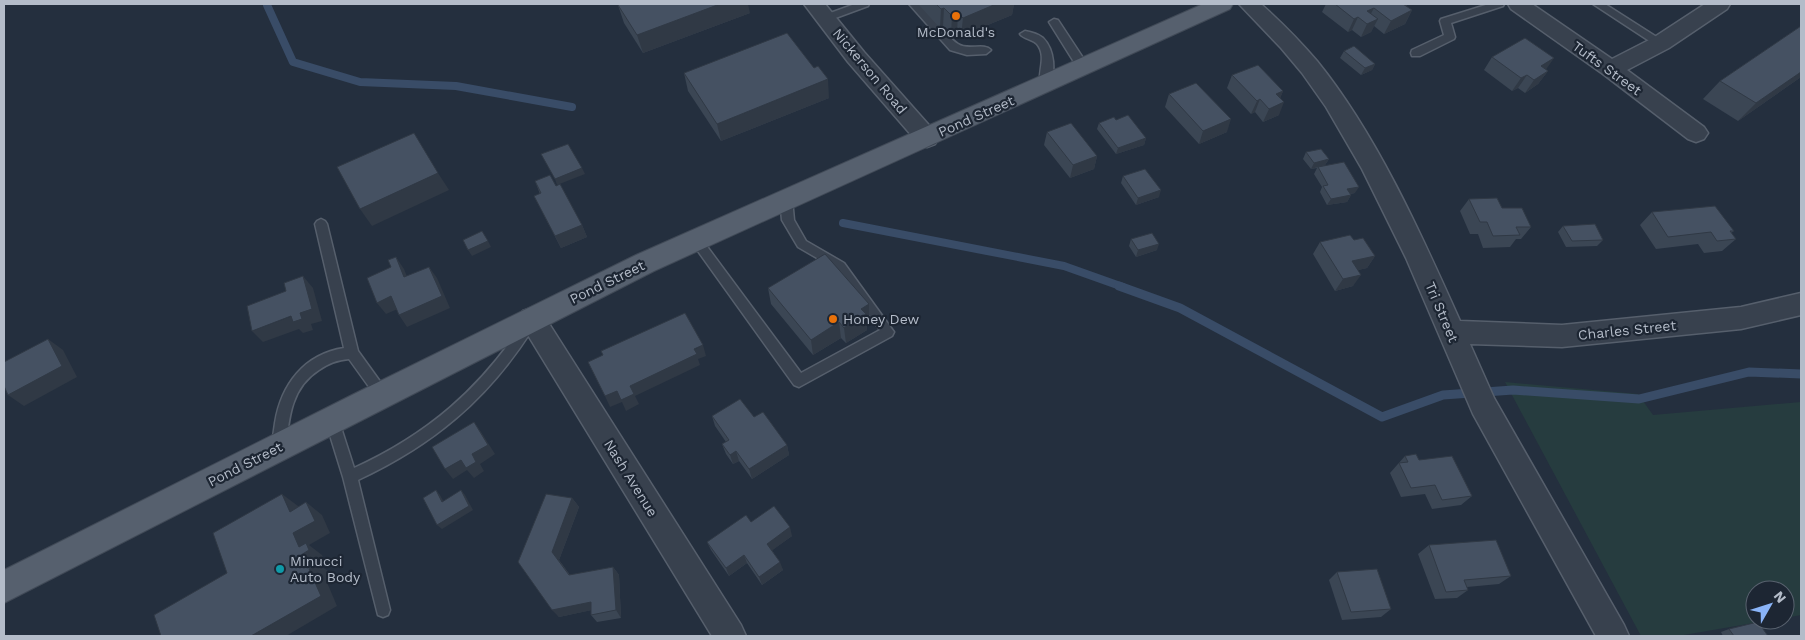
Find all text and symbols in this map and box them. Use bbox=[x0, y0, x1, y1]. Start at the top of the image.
marker: McDonald's bbox=[950, 10, 962, 22]
place label: McDonald's bbox=[917, 24, 995, 40]
street label: Nickerson Road bbox=[830, 25, 910, 117]
street label: Tufts Street bbox=[1569, 38, 1645, 98]
street label: Pond Street bbox=[936, 92, 1016, 140]
street label: Pond Street bbox=[567, 257, 647, 307]
street label: Tri Street bbox=[1422, 279, 1462, 345]
place label: Honey Dew bbox=[843, 311, 920, 327]
marker: Honey Dew bbox=[827, 313, 839, 325]
street label: Charles Street bbox=[1577, 317, 1677, 343]
street label: Nash Avenue bbox=[601, 436, 661, 520]
street label: Pond Street bbox=[205, 438, 285, 490]
place label: Minucci Auto Body bbox=[290, 553, 361, 585]
marker: Minucci Auto Body bbox=[274, 563, 286, 575]
north arrow bbox=[1745, 580, 1795, 630]
text: N bbox=[1771, 588, 1790, 606]

